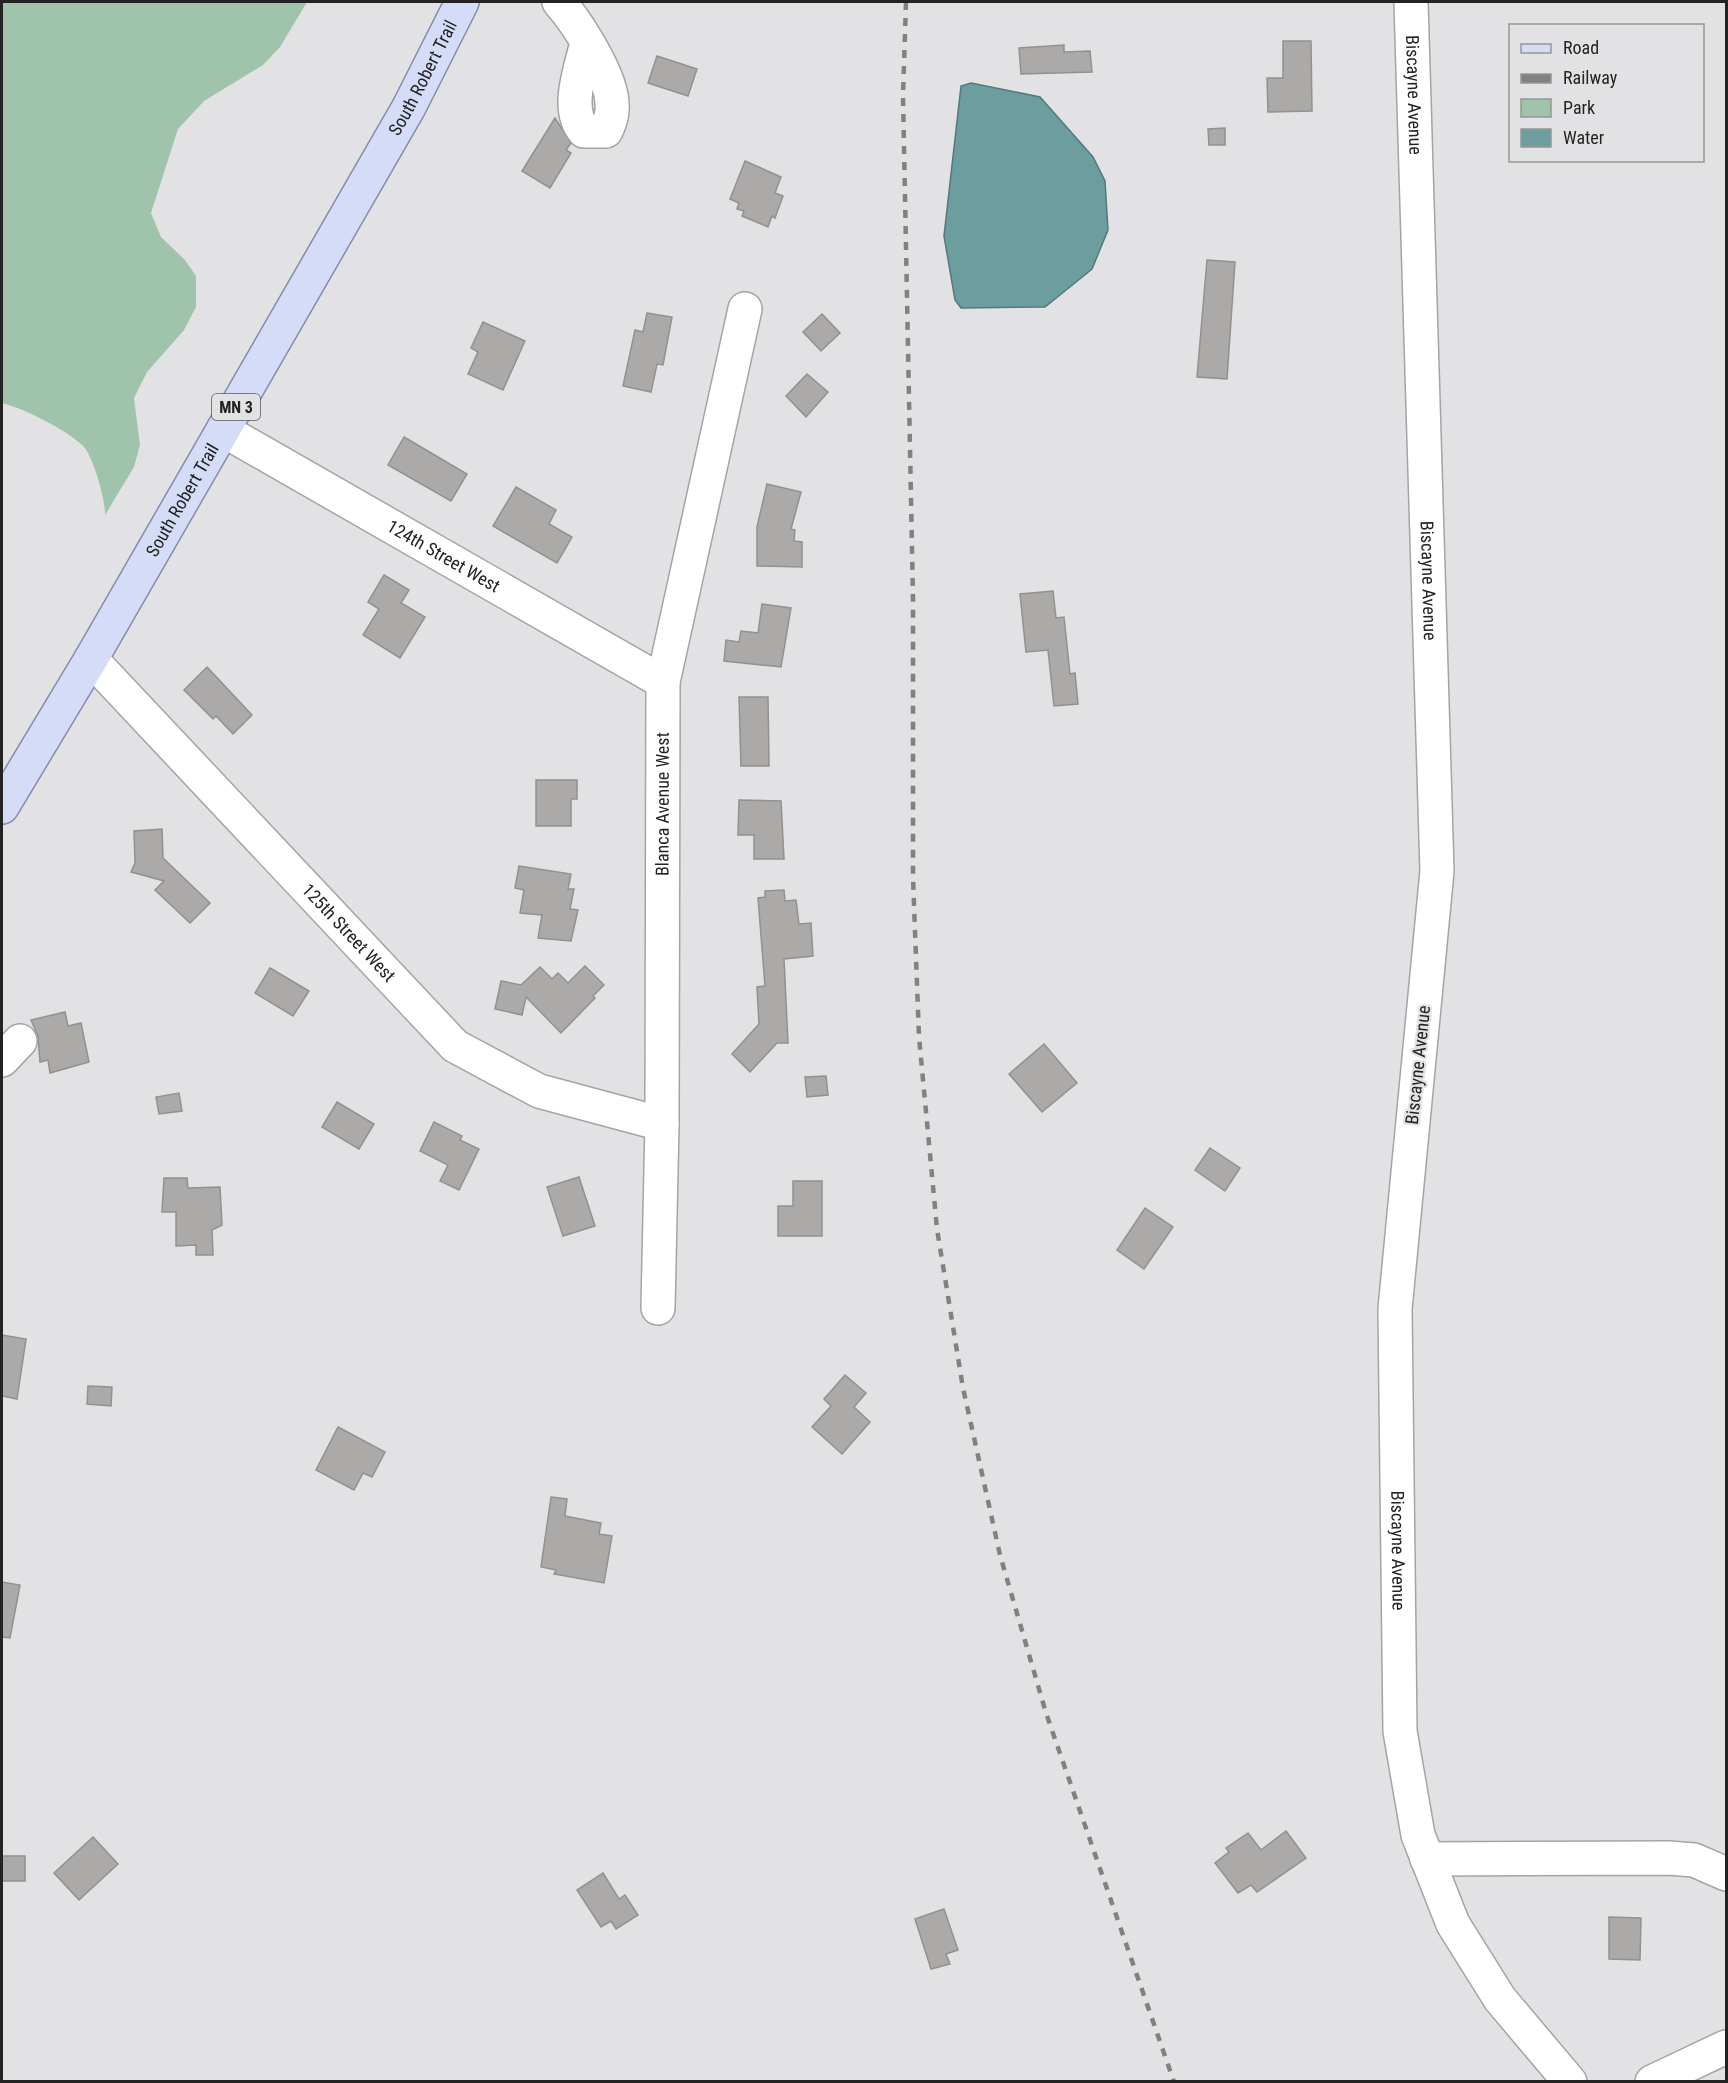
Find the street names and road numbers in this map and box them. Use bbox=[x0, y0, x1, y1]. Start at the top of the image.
street label: South Robert Trail bbox=[384, 17, 461, 139]
street label: Biscayne Avenue bbox=[1402, 35, 1427, 155]
road number: MN 3 bbox=[212, 394, 260, 420]
street label: South Robert Trail bbox=[141, 440, 223, 560]
street label: 124th Street West bbox=[384, 515, 504, 596]
street label: Biscayne Avenue bbox=[1417, 521, 1441, 641]
street label: Blanca Avenue West bbox=[652, 732, 673, 876]
street label: 125th Street West bbox=[298, 879, 400, 986]
street label: Biscayne Avenue bbox=[1401, 1004, 1434, 1126]
street label: Biscayne Avenue bbox=[1387, 1491, 1410, 1611]

